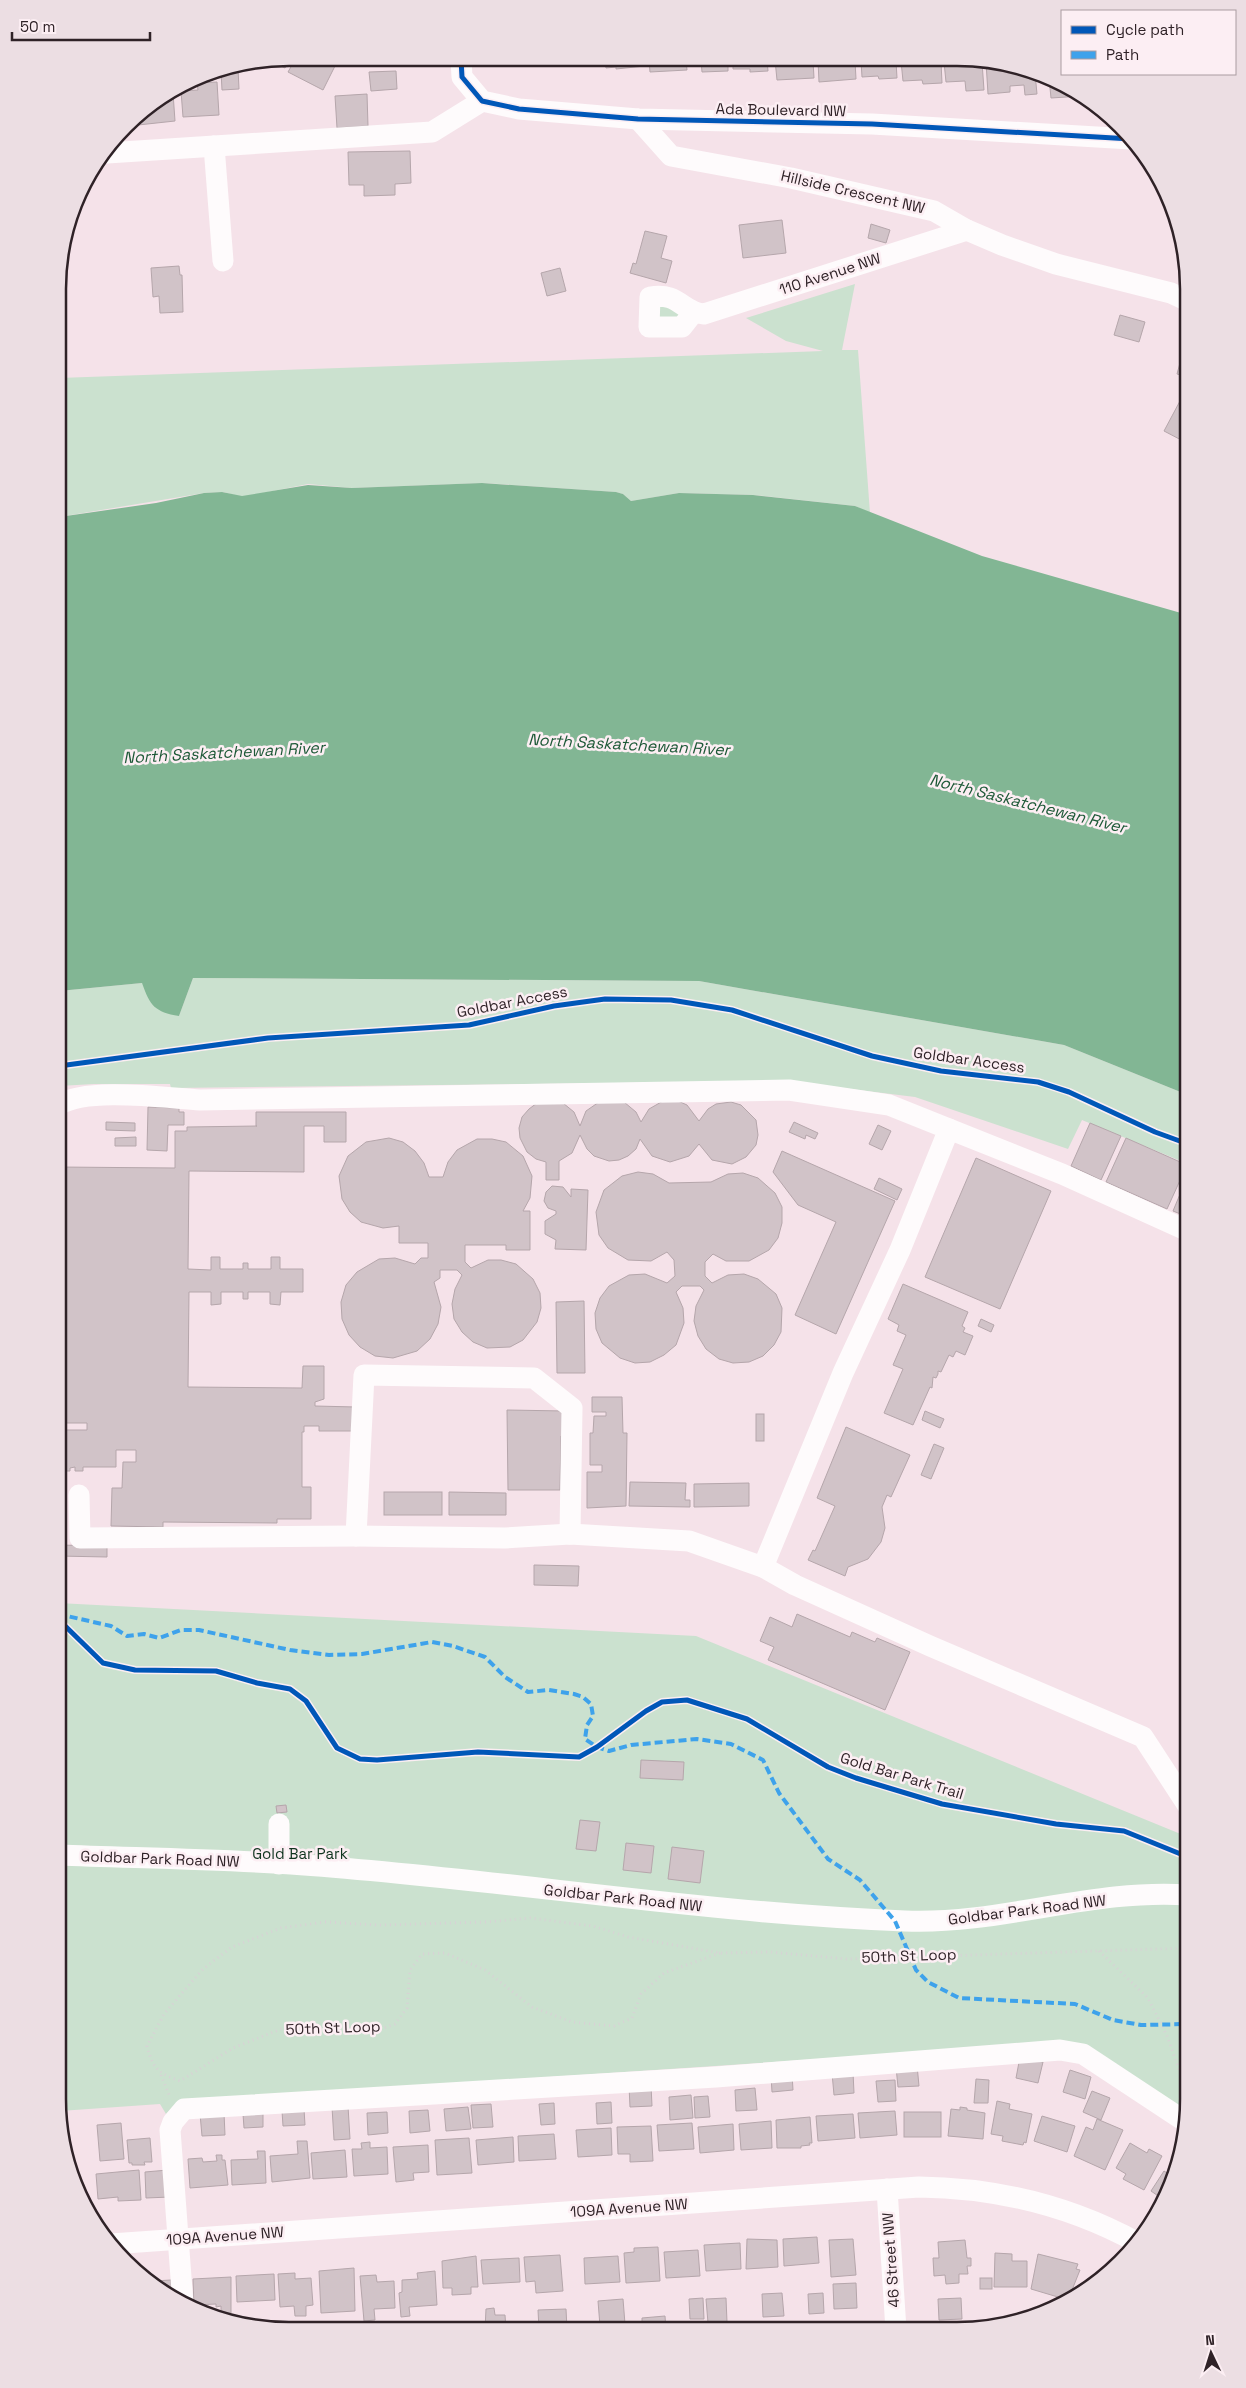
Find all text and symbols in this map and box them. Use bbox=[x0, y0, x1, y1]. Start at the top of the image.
scale bar bbox=[12, 10, 150, 42]
legend bbox=[1061, 10, 1236, 75]
text: 50 m bbox=[20, 17, 55, 36]
text: Cycle path bbox=[1106, 20, 1184, 39]
text: Path bbox=[1106, 45, 1139, 64]
street label: Ada Boulevard NW bbox=[716, 99, 847, 120]
street label: Hillside Crescent NW bbox=[779, 166, 927, 217]
street label: 110 Avenue NW bbox=[777, 248, 883, 299]
water label: North Saskatchewan River bbox=[528, 729, 732, 760]
water label: North Saskatchewan River bbox=[123, 737, 327, 768]
water label: North Saskatchewan River bbox=[927, 769, 1130, 839]
street label: Goldbar Access bbox=[455, 981, 569, 1022]
street label: Goldbar Access bbox=[912, 1042, 1026, 1077]
street label: Gold Bar Park Trail bbox=[838, 1748, 966, 1803]
park label: Gold Bar Park bbox=[252, 1844, 348, 1863]
street label: Goldbar Park Road NW bbox=[80, 1846, 240, 1871]
street label: Goldbar Park Road NW bbox=[543, 1880, 703, 1915]
street label: Goldbar Park Road NW bbox=[947, 1890, 1107, 1929]
street label: 50th St Loop bbox=[861, 1944, 957, 1967]
street label: 50th St Loop bbox=[285, 2016, 381, 2039]
street label: 109A Avenue NW bbox=[570, 2194, 688, 2221]
street label: 46 Street NW bbox=[878, 2212, 903, 2308]
street label: 109A Avenue NW bbox=[166, 2222, 284, 2249]
north arrow bbox=[1186, 2328, 1236, 2378]
text: N bbox=[1205, 2331, 1215, 2349]

